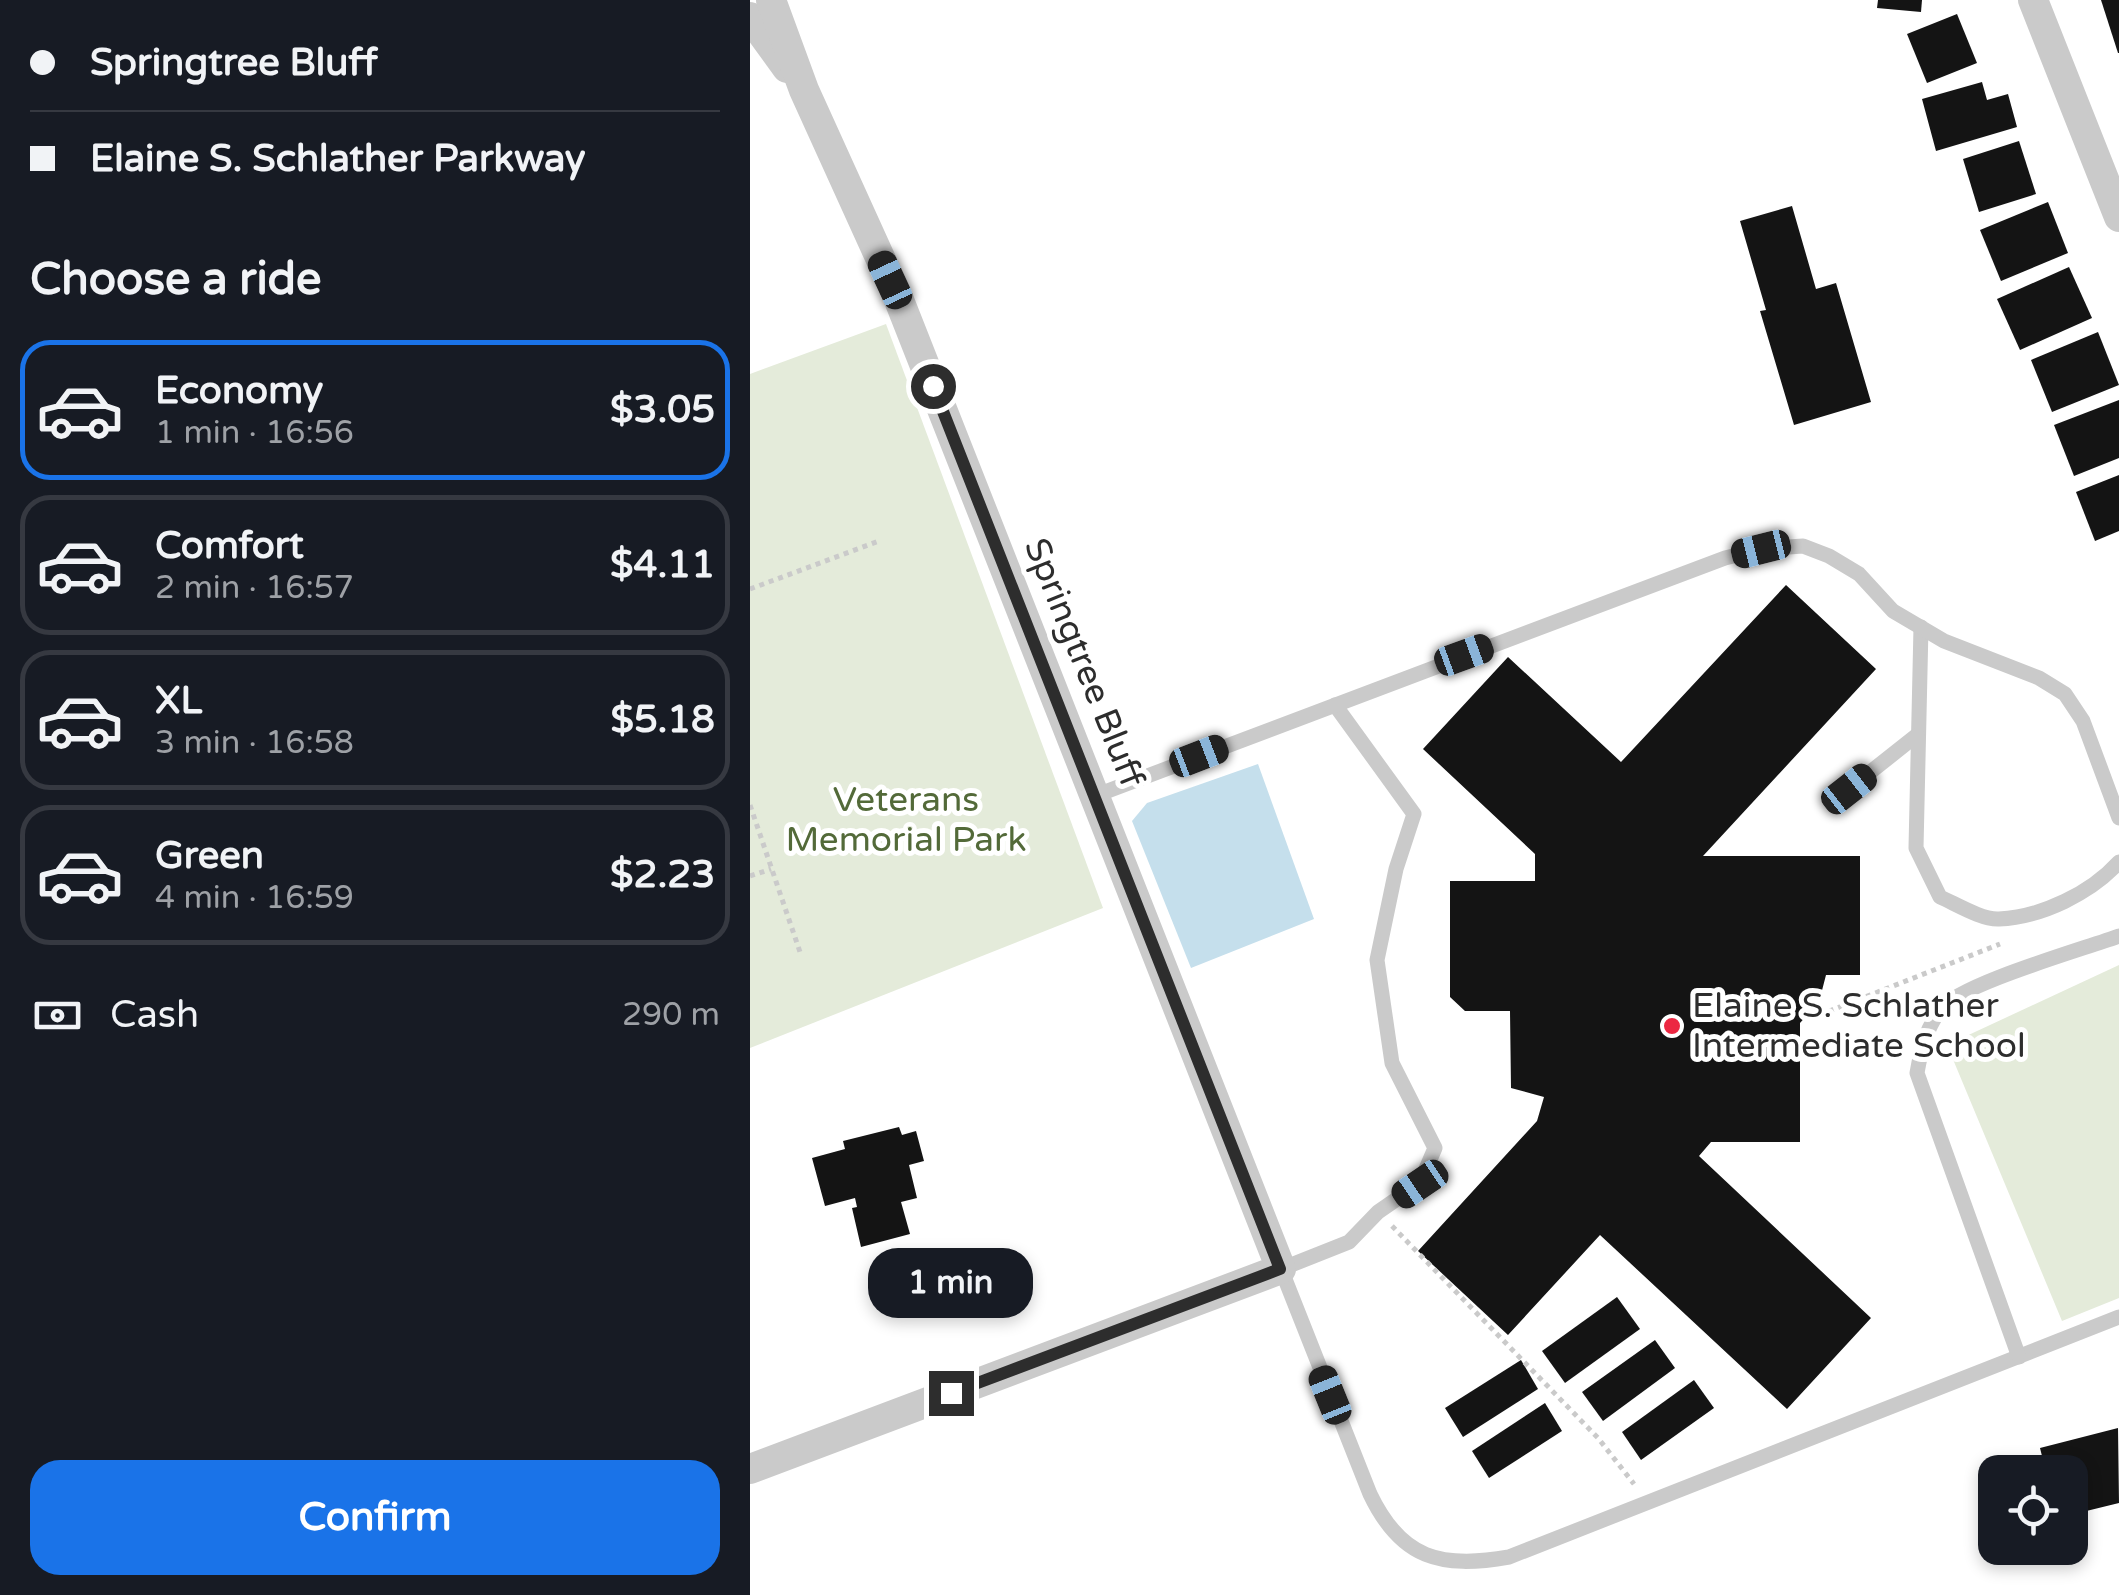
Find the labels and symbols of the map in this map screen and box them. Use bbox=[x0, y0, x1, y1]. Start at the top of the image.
car bbox=[864, 246, 916, 314]
route start bbox=[911, 364, 956, 409]
car bbox=[1728, 527, 1794, 571]
street label: Springtree Bluff bbox=[1015, 532, 1153, 794]
car bbox=[1431, 631, 1497, 679]
car bbox=[1166, 731, 1232, 781]
car bbox=[1816, 759, 1882, 819]
park label: Veterans Memorial Park bbox=[786, 779, 1026, 861]
place label: Elaine S. Schlather Intermediate School bbox=[1692, 985, 2026, 1067]
marker: Elaine S. Schlather Intermediate School bbox=[1661, 1015, 1683, 1037]
car bbox=[1387, 1155, 1453, 1213]
callout: 1 min bbox=[869, 1248, 1034, 1318]
car bbox=[1305, 1362, 1355, 1428]
route end bbox=[929, 1371, 974, 1416]

